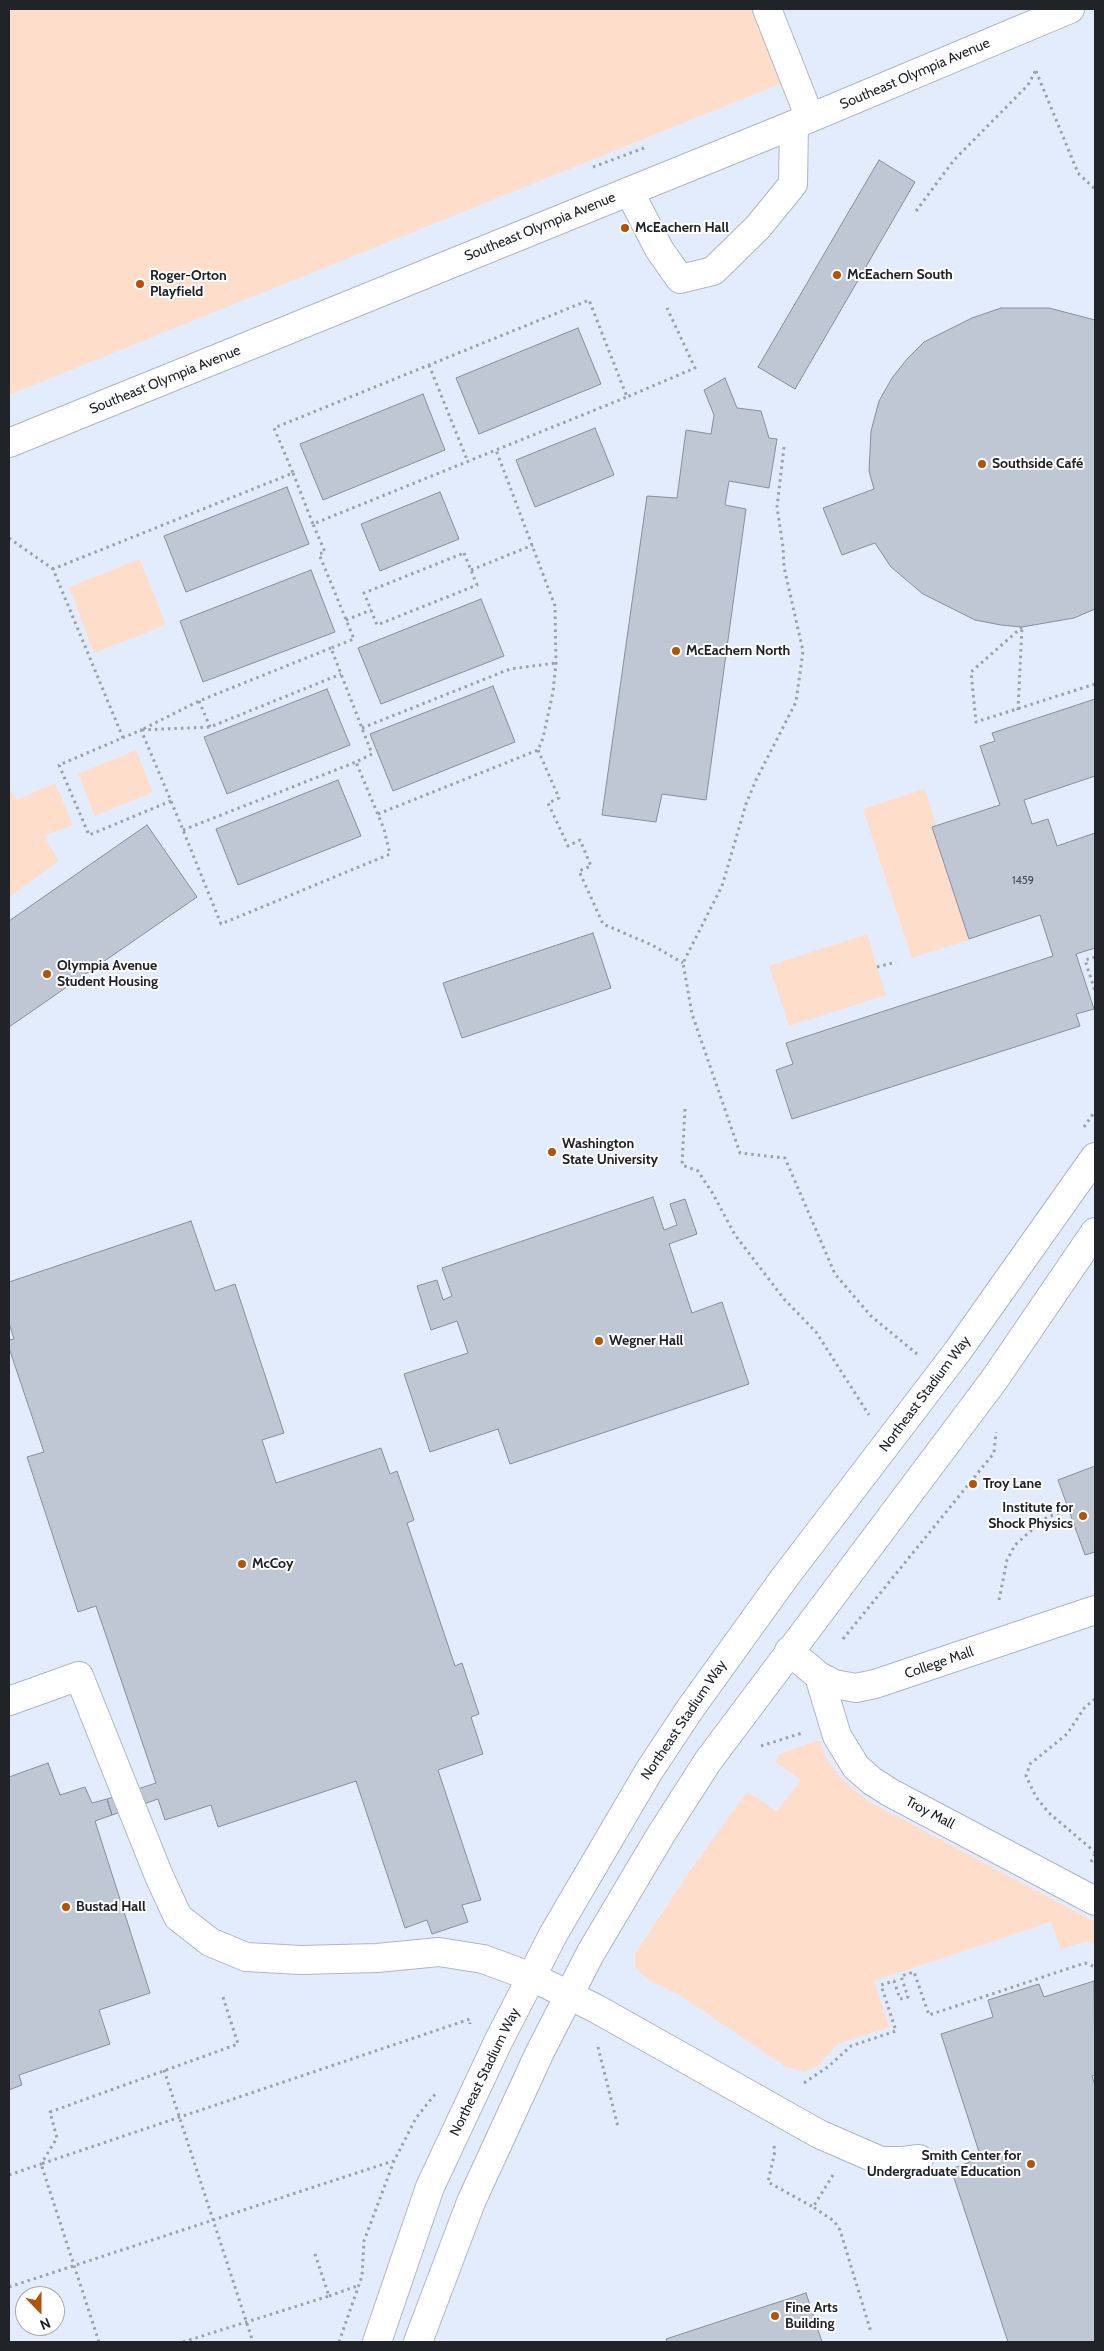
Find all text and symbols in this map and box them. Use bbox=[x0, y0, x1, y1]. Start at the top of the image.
street label: Southeast Olympia Avenue bbox=[837, 35, 993, 113]
street label: Southeast Olympia Avenue bbox=[462, 189, 618, 265]
place label: McEachern Hall bbox=[635, 220, 729, 236]
marker: McEachern Hall bbox=[619, 222, 631, 234]
place label: McEachern South bbox=[847, 267, 953, 283]
place label: Roger-Orton Playfield bbox=[150, 268, 227, 300]
marker: McEachern South bbox=[831, 269, 843, 281]
marker: Roger-Orton Playfield bbox=[134, 278, 146, 290]
street label: Southeast Olympia Avenue bbox=[87, 342, 243, 418]
place label: Southside Café bbox=[992, 456, 1083, 472]
marker: Southside Café bbox=[976, 458, 988, 470]
place label: McEachern North bbox=[686, 643, 790, 659]
marker: McEachern North bbox=[670, 645, 682, 657]
house number: 1459 bbox=[1012, 874, 1034, 888]
place label: Olympia Avenue Student Housing bbox=[57, 958, 158, 990]
marker: Olympia Avenue Student Housing bbox=[41, 968, 53, 980]
place label: Washington State University bbox=[562, 1136, 658, 1168]
marker: Washington State University bbox=[546, 1146, 558, 1158]
place label: Wegner Hall bbox=[609, 1333, 683, 1349]
street label: Northeast Stadium Way bbox=[876, 1333, 974, 1455]
marker: Wegner Hall bbox=[593, 1335, 605, 1347]
place label: Troy Lane bbox=[983, 1476, 1041, 1492]
marker: Troy Lane bbox=[967, 1478, 979, 1490]
place label: Institute for Shock Physics bbox=[988, 1500, 1073, 1532]
marker: Institute for Shock Physics bbox=[1077, 1510, 1089, 1522]
place label: McCoy bbox=[252, 1556, 293, 1572]
marker: McCoy bbox=[236, 1558, 248, 1570]
street label: College Mall bbox=[902, 1643, 976, 1683]
street label: Northeast Stadium Way bbox=[638, 1657, 730, 1783]
street label: Troy Mall bbox=[903, 1793, 957, 1833]
place label: Bustad Hall bbox=[76, 1899, 146, 1915]
marker: Bustad Hall bbox=[60, 1901, 72, 1913]
street label: Northeast Stadium Way bbox=[447, 2005, 523, 2139]
place label: Smith Center for Undergraduate Education bbox=[867, 2148, 1021, 2180]
marker: Smith Center for Undergraduate Education bbox=[1025, 2158, 1037, 2170]
north arrow bbox=[15, 2286, 65, 2336]
place label: Fine Arts Building bbox=[785, 2300, 838, 2332]
marker: Fine Arts Building bbox=[769, 2310, 781, 2322]
text: N bbox=[37, 2314, 53, 2334]

